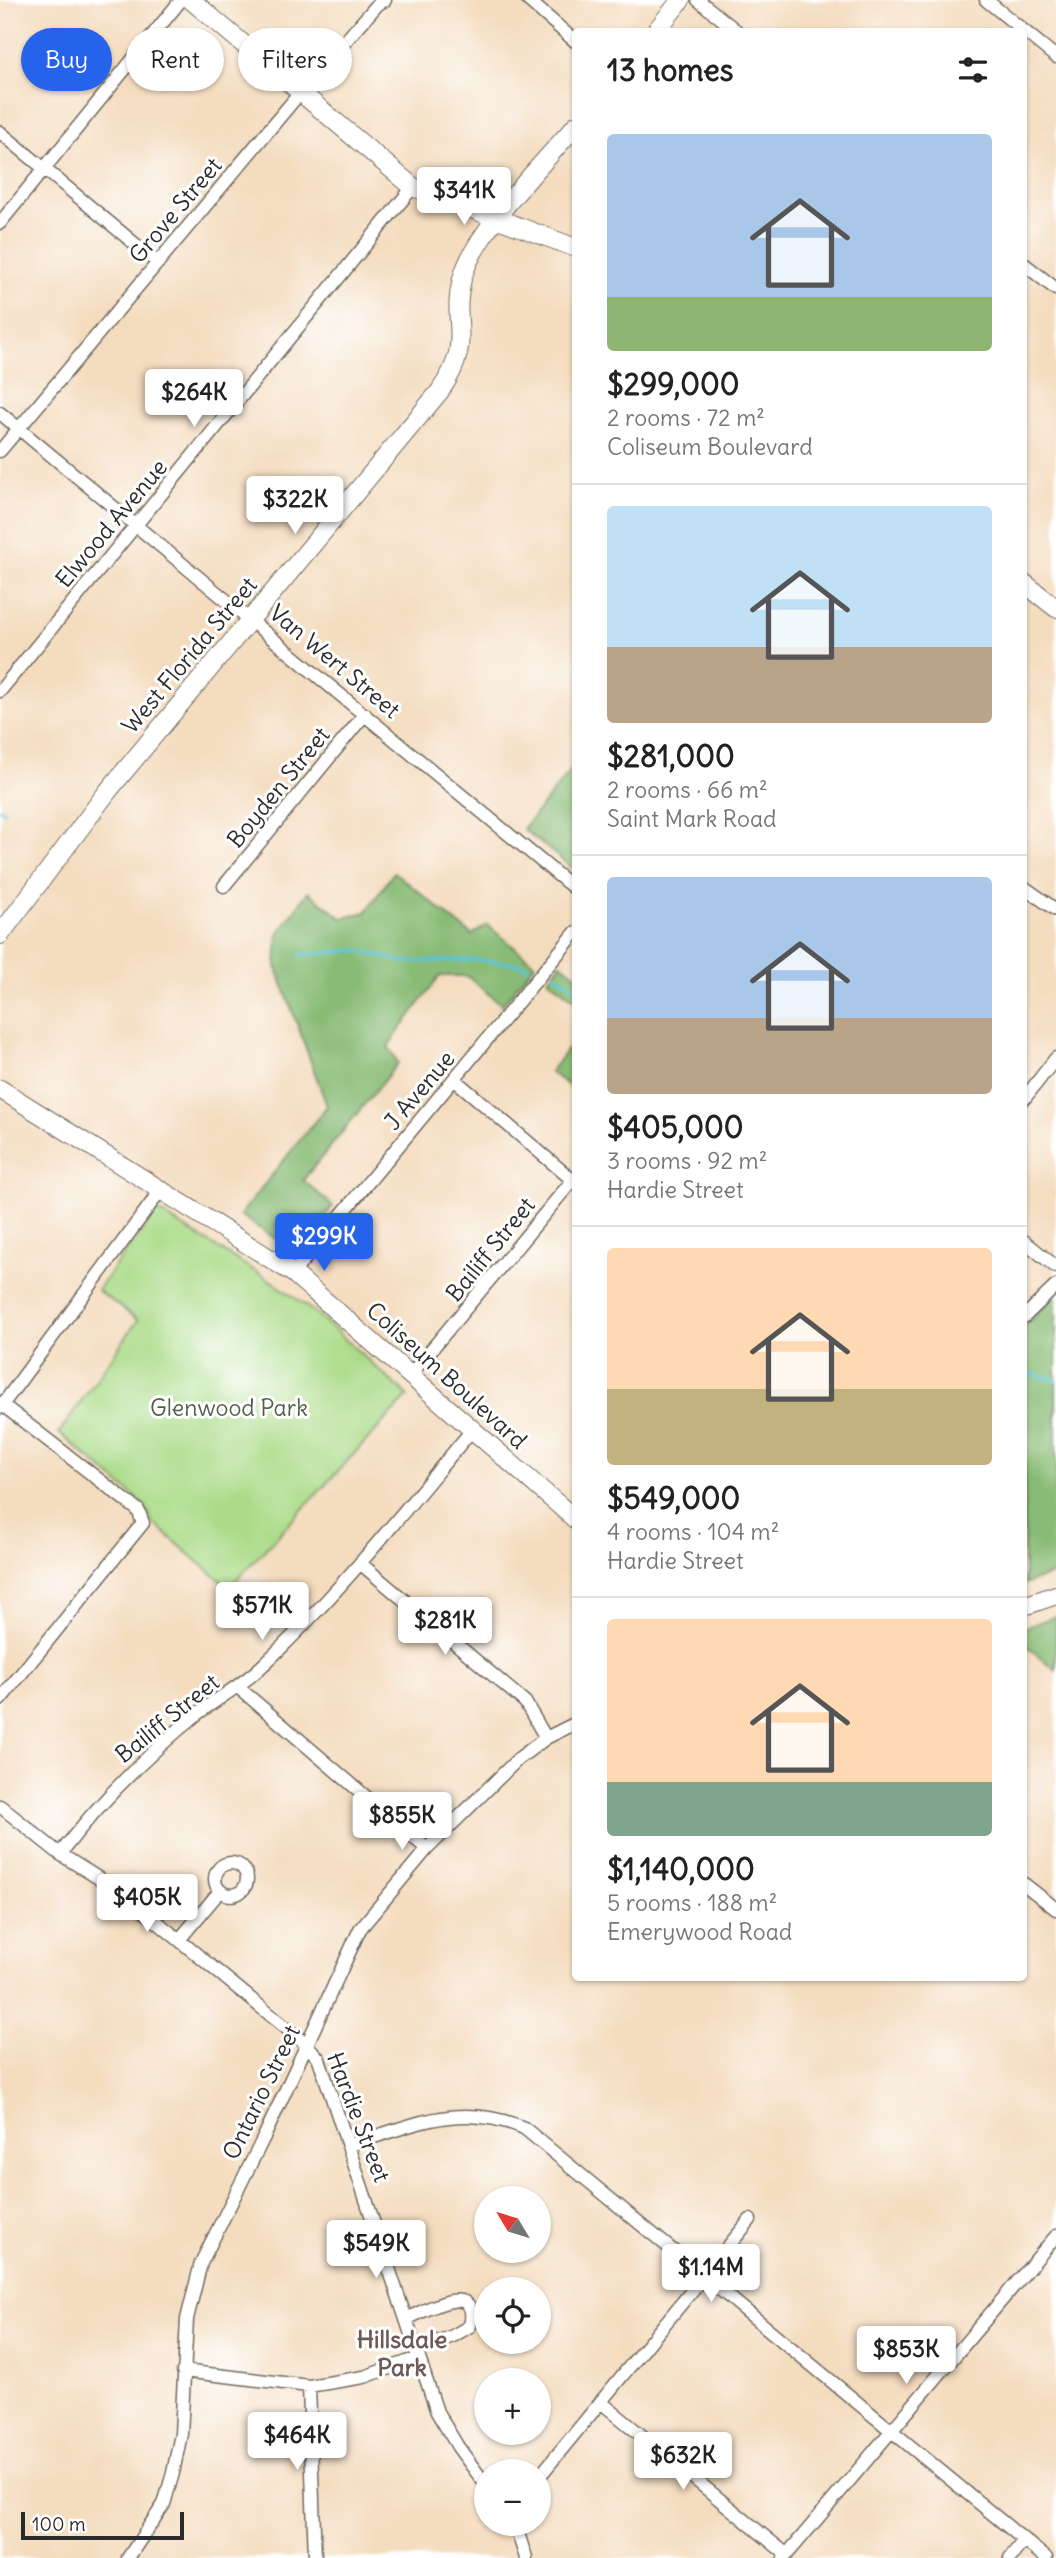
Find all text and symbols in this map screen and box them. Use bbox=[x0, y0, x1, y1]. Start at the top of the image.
chip: Buy bbox=[21, 28, 112, 91]
chip: Rent bbox=[126, 28, 224, 91]
chip: Filters bbox=[238, 28, 352, 91]
text: 13 homes bbox=[607, 51, 733, 89]
icon: filters bbox=[954, 51, 992, 89]
street label: Grove Street bbox=[122, 151, 228, 269]
pin: $341K bbox=[415, 168, 513, 227]
text: $341K bbox=[433, 175, 495, 204]
icon: home bbox=[737, 180, 863, 306]
text: $299,000 bbox=[607, 365, 739, 403]
pin: $264K bbox=[145, 370, 243, 429]
text: $264K bbox=[161, 377, 227, 406]
text: 2 rooms · 72 m² bbox=[607, 403, 765, 432]
text: Coliseum Boulevard bbox=[607, 432, 813, 461]
street label: Elwood Avenue bbox=[49, 453, 173, 593]
pin: $322K bbox=[246, 476, 344, 536]
text: $322K bbox=[262, 484, 328, 513]
icon: home bbox=[737, 552, 863, 678]
street label: West Florida Street bbox=[115, 571, 263, 739]
street label: Van Wert Street bbox=[264, 598, 406, 724]
street label: Boyden Street bbox=[220, 721, 336, 853]
text: $281,000 bbox=[607, 737, 735, 775]
text: 2 rooms · 66 m² bbox=[607, 775, 768, 804]
text: Saint Mark Road bbox=[607, 804, 777, 833]
icon: home bbox=[737, 923, 863, 1049]
street label: J Avenue bbox=[377, 1044, 461, 1136]
text: $405,000 bbox=[607, 1108, 743, 1146]
text: 3 rooms · 92 m² bbox=[607, 1146, 767, 1175]
text: Hardie Street bbox=[607, 1175, 744, 1204]
street label: Bailiff Street bbox=[439, 1191, 541, 1307]
pin: $299K bbox=[275, 1214, 373, 1273]
text: $299K bbox=[291, 1221, 357, 1250]
icon: home bbox=[737, 1294, 863, 1420]
street label: Coliseum Boulevard bbox=[361, 1295, 533, 1455]
park label: Glenwood Park bbox=[150, 1393, 308, 1422]
text: $549,000 bbox=[607, 1479, 740, 1517]
text: 4 rooms · 104 m² bbox=[607, 1517, 779, 1546]
text: Hardie Street bbox=[607, 1546, 744, 1575]
pin: $571K bbox=[213, 1582, 311, 1642]
text: $571K bbox=[232, 1590, 292, 1619]
pin: $281K bbox=[396, 1598, 494, 1657]
text: $281K bbox=[414, 1605, 476, 1634]
icon: home bbox=[737, 1665, 863, 1791]
street label: Bailiff Street bbox=[109, 1667, 225, 1769]
pin: $855K bbox=[353, 1792, 451, 1852]
text: $855K bbox=[369, 1800, 435, 1829]
text: $1,140,000 bbox=[607, 1850, 755, 1888]
pin: $405K bbox=[98, 1874, 196, 1934]
text: $405K bbox=[113, 1882, 181, 1911]
text: 5 rooms · 188 m² bbox=[607, 1888, 777, 1917]
text: Emerywood Road bbox=[607, 1917, 792, 1946]
street label: Ontario Street bbox=[216, 2020, 306, 2164]
street label: Hardie Street bbox=[321, 2048, 397, 2186]
north arrow bbox=[474, 2186, 551, 2263]
map controls bbox=[474, 2186, 551, 2536]
pin: $549K bbox=[327, 2220, 425, 2280]
text: $549K bbox=[343, 2228, 409, 2257]
pin: $1.14M bbox=[654, 2244, 768, 2304]
text: $1.14M bbox=[678, 2252, 744, 2281]
button: locate bbox=[474, 2277, 551, 2354]
district label: Hillsdale Park bbox=[357, 2324, 447, 2382]
pin: $853K bbox=[857, 2326, 955, 2386]
text: $853K bbox=[873, 2334, 939, 2363]
button: + bbox=[474, 2368, 551, 2445]
pin: $464K bbox=[248, 2412, 346, 2472]
text: $464K bbox=[264, 2420, 330, 2449]
pin: $632K bbox=[634, 2432, 732, 2492]
text: $632K bbox=[650, 2440, 716, 2469]
button: − bbox=[474, 2459, 551, 2536]
scale bar bbox=[21, 2509, 184, 2541]
text: 100 m bbox=[32, 2512, 86, 2536]

